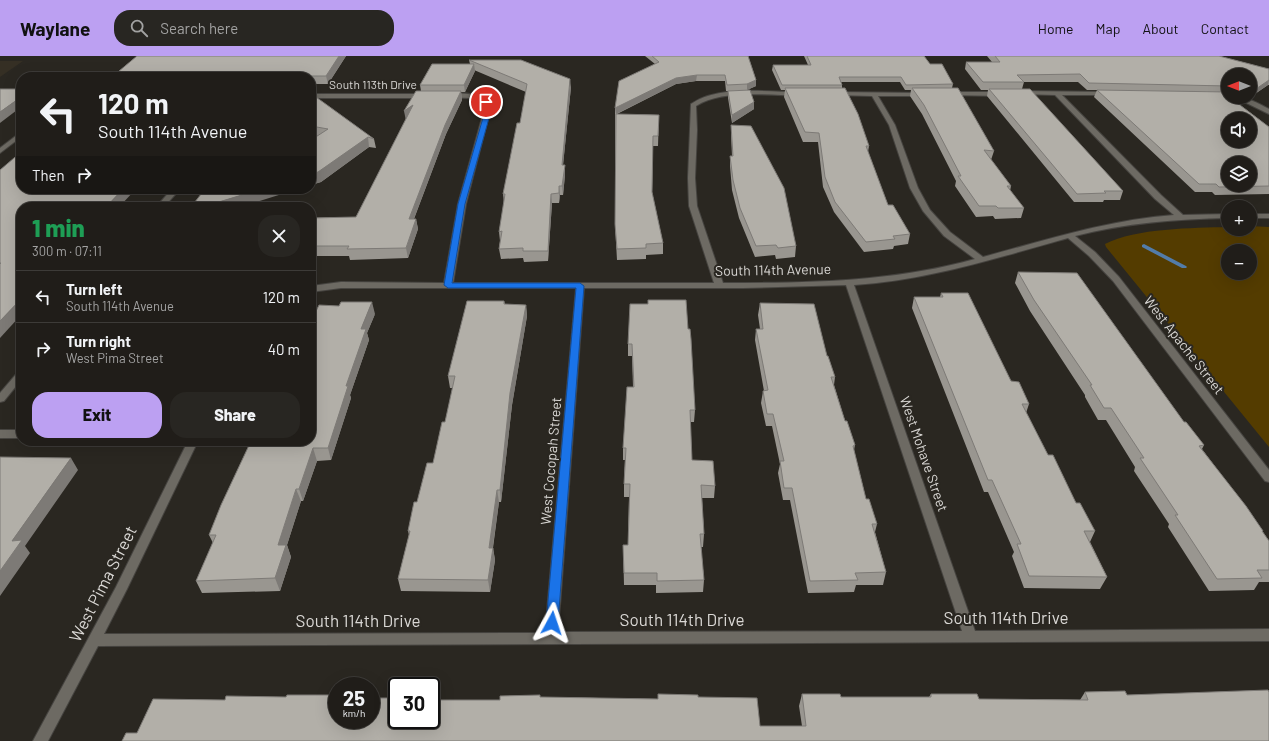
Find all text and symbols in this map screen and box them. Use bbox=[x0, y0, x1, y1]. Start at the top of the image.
search box bbox=[114, 10, 394, 46]
text: Waylane bbox=[20, 17, 90, 40]
icon: search bbox=[128, 17, 150, 39]
text: Search here bbox=[160, 19, 238, 37]
text: Home bbox=[1038, 20, 1074, 37]
text: Map bbox=[1096, 20, 1120, 37]
text: About bbox=[1142, 20, 1179, 37]
text: Contact bbox=[1201, 20, 1249, 37]
north arrow bbox=[1221, 68, 1257, 104]
map controls bbox=[1221, 68, 1257, 280]
street label: South 113th Drive bbox=[329, 77, 417, 91]
pin bbox=[469, 85, 503, 119]
text: 120 m bbox=[98, 86, 169, 120]
icon: left bbox=[32, 88, 84, 140]
icon: arrive bbox=[475, 91, 497, 113]
button: sound bbox=[1221, 112, 1257, 148]
text: South 114th Avenue bbox=[98, 120, 247, 142]
button: layers bbox=[1221, 156, 1257, 192]
icon: right bbox=[73, 164, 95, 186]
text: Then bbox=[32, 166, 65, 184]
button: + bbox=[1221, 200, 1257, 236]
text: 1 min bbox=[32, 213, 85, 242]
button: close bbox=[258, 215, 300, 257]
text: 300 m · 07:11 bbox=[32, 243, 102, 259]
button: − bbox=[1221, 244, 1257, 280]
street label: South 114th Avenue bbox=[715, 260, 831, 279]
text: Turn left bbox=[66, 280, 122, 298]
icon: left bbox=[32, 286, 54, 308]
text: 120 m bbox=[263, 288, 300, 306]
street label: West Apache Street bbox=[1141, 292, 1228, 397]
text: South 114th Avenue bbox=[66, 298, 174, 314]
text: Turn right bbox=[66, 332, 131, 350]
icon: right bbox=[32, 338, 54, 360]
text: 40 m bbox=[268, 340, 300, 358]
text: West Pima Street bbox=[66, 350, 164, 366]
button: Exit bbox=[32, 392, 162, 438]
button: Share bbox=[170, 392, 300, 438]
street label: West Mohave Street bbox=[897, 394, 952, 514]
street label: West Cocopah Street bbox=[536, 396, 565, 525]
street label: West Pima Street bbox=[64, 522, 140, 645]
position arrow bbox=[531, 602, 573, 644]
street label: South 114th Drive bbox=[943, 607, 1069, 627]
street label: South 114th Drive bbox=[619, 609, 745, 629]
street label: South 114th Drive bbox=[295, 610, 421, 630]
speed limit sign: 30 bbox=[388, 677, 440, 729]
text: 25 bbox=[343, 686, 365, 710]
text: km/h bbox=[343, 707, 365, 719]

